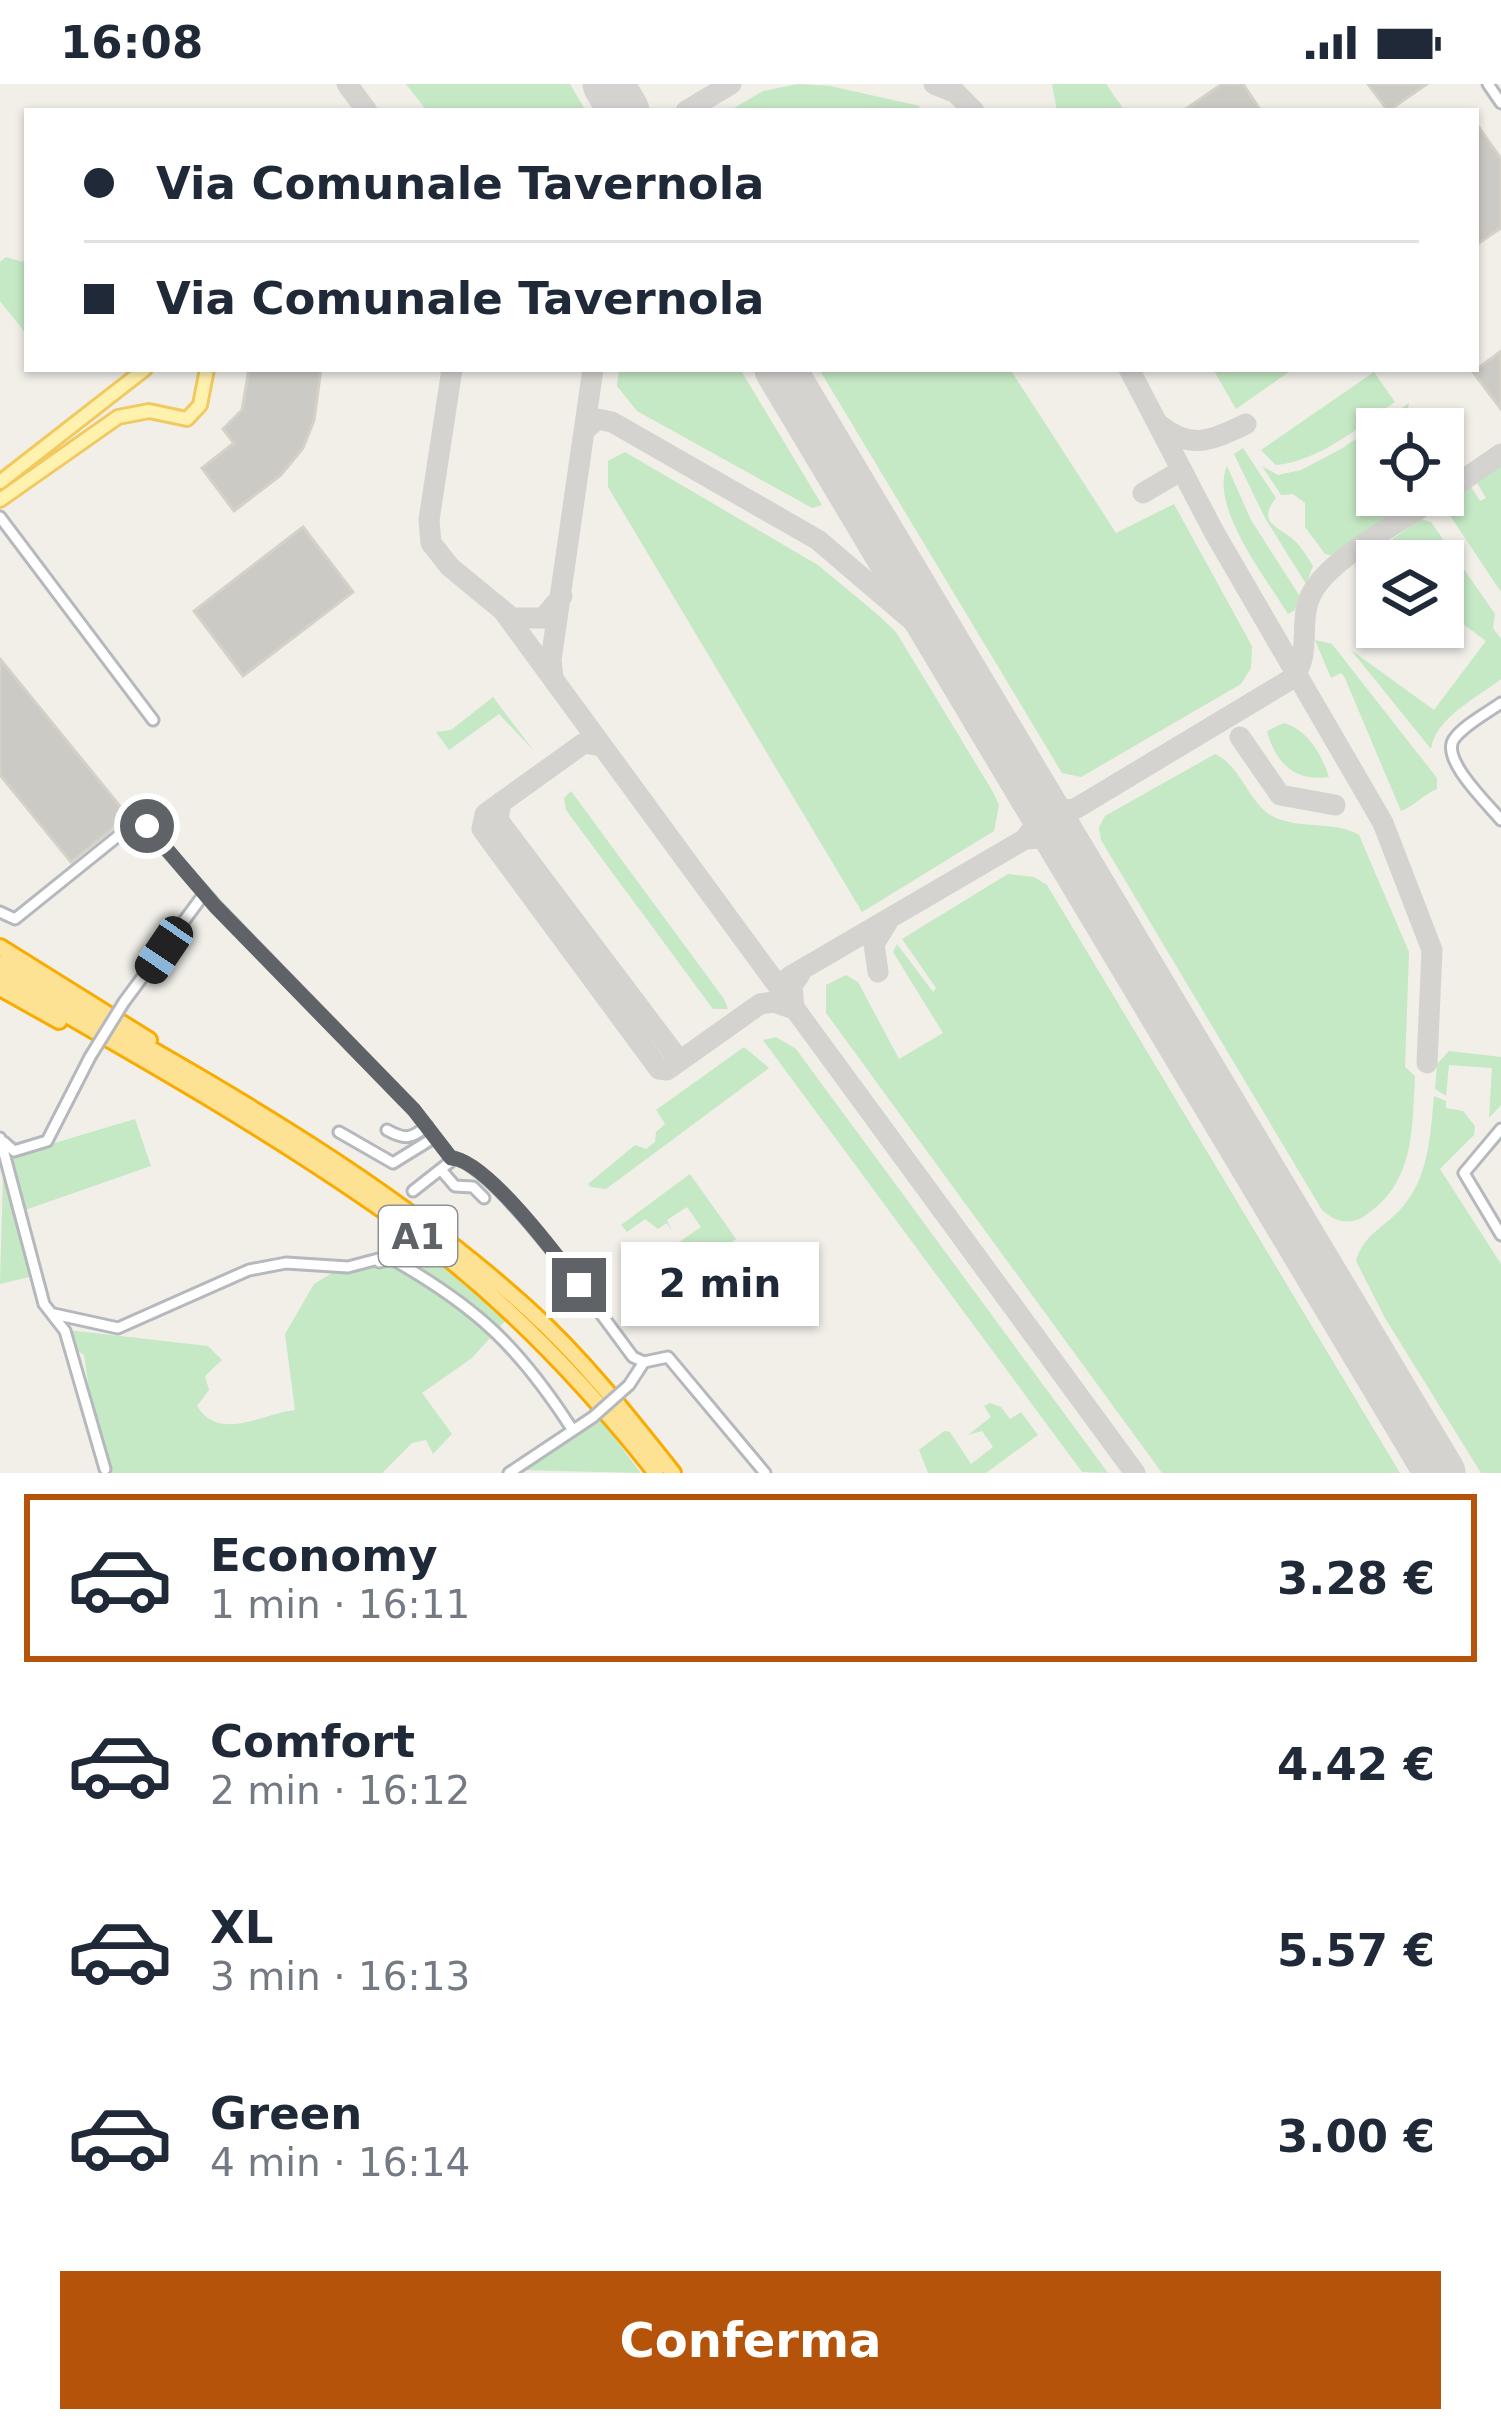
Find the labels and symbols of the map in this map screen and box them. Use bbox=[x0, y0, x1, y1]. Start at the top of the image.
route start bbox=[120, 799, 174, 853]
car bbox=[129, 910, 199, 990]
road number: A1 bbox=[379, 1206, 457, 1266]
callout: 2 min bbox=[621, 1243, 819, 1327]
route end bbox=[552, 1258, 606, 1312]

